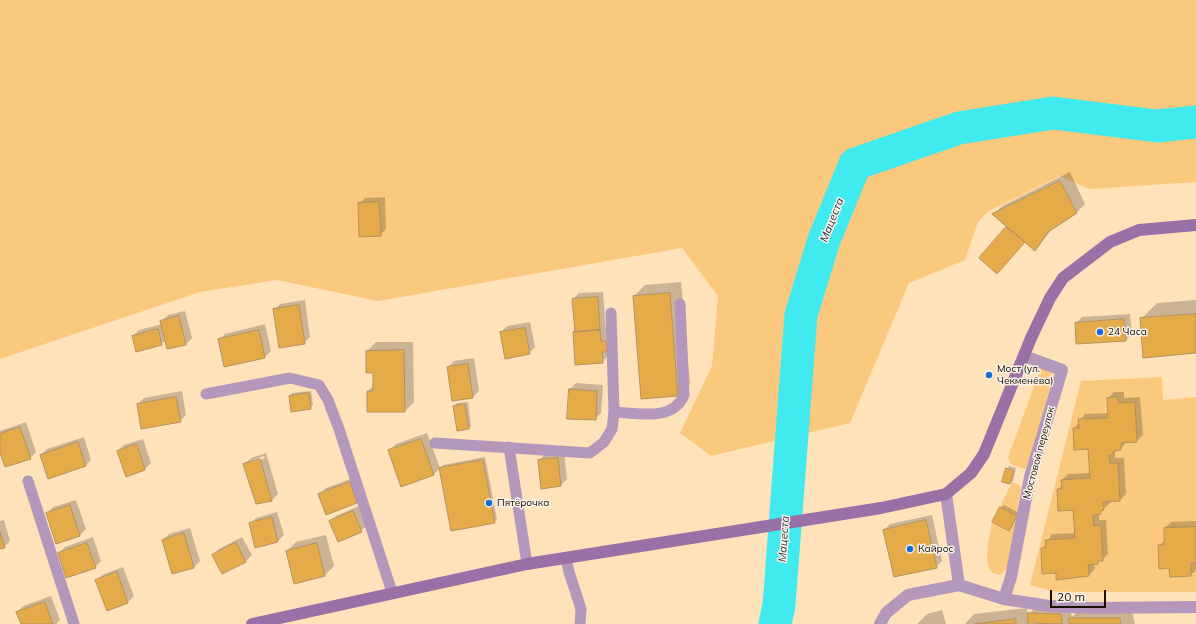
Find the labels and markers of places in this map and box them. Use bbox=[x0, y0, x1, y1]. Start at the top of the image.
place label: 24 Часа bbox=[1108, 326, 1147, 338]
marker: 24 Часа bbox=[1095, 327, 1105, 337]
place label: Мост (ул. Чекменёва) bbox=[997, 363, 1053, 386]
marker: Мост (ул. Чекменёва) bbox=[984, 370, 994, 380]
place label: Пятёрочка bbox=[497, 497, 549, 509]
marker: Пятёрочка bbox=[484, 498, 494, 508]
place label: Кайрос bbox=[918, 543, 954, 555]
marker: Кайрос bbox=[905, 544, 915, 554]

